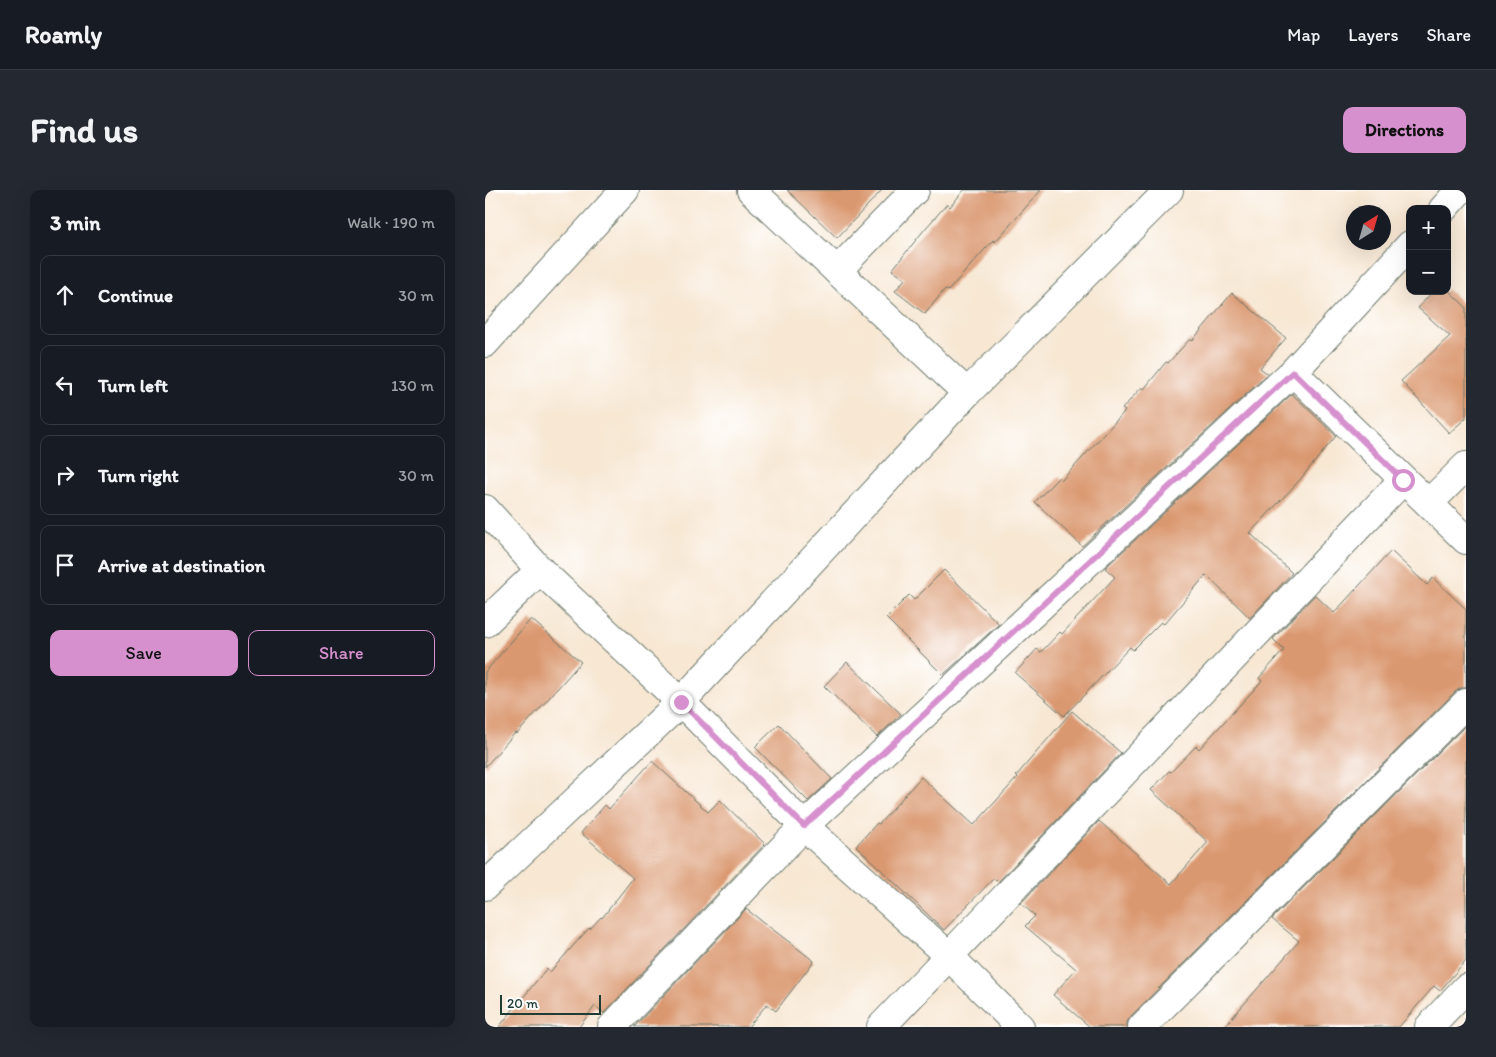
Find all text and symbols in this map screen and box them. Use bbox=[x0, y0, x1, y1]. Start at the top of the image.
text: Roamly bbox=[25, 20, 102, 49]
text: Map bbox=[1287, 24, 1320, 46]
text: Layers bbox=[1348, 24, 1398, 46]
text: Share bbox=[1426, 24, 1471, 46]
button: Directions bbox=[1343, 107, 1466, 153]
text: Find us bbox=[30, 109, 138, 151]
north arrow bbox=[1346, 205, 1391, 250]
map controls bbox=[1406, 205, 1451, 295]
button: + bbox=[1406, 205, 1451, 250]
text: 3 min bbox=[50, 210, 100, 235]
text: Walk · 190 m bbox=[347, 213, 435, 232]
button: − bbox=[1406, 250, 1451, 295]
icon: ahead bbox=[51, 281, 79, 309]
text: Continue bbox=[98, 284, 173, 307]
text: 30 m bbox=[398, 286, 434, 305]
icon: left bbox=[51, 371, 79, 399]
text: Turn left bbox=[98, 374, 168, 397]
text: 130 m bbox=[391, 376, 434, 395]
icon: right bbox=[51, 461, 79, 489]
text: Turn right bbox=[98, 464, 179, 487]
text: 30 m bbox=[398, 466, 434, 485]
route start bbox=[1392, 469, 1415, 492]
icon: arrive bbox=[51, 551, 79, 579]
text: Arrive at destination bbox=[98, 554, 265, 577]
button: Save bbox=[50, 630, 238, 676]
button: Share bbox=[248, 630, 435, 676]
route end bbox=[670, 691, 693, 714]
scale bar bbox=[500, 992, 601, 1015]
text: 20 m bbox=[507, 995, 538, 1012]

